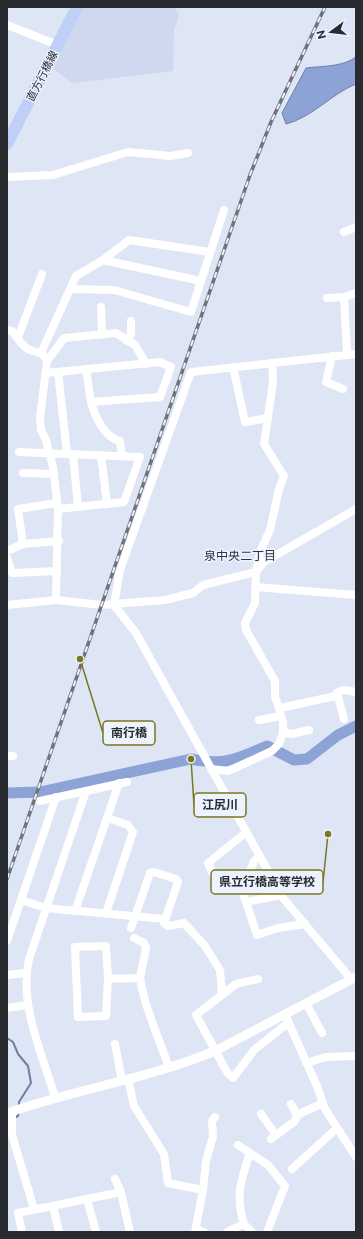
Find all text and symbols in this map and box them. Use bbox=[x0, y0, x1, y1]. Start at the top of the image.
north arrow bbox=[311, 12, 351, 52]
text: N bbox=[314, 29, 328, 40]
street label: 直方行橋線 bbox=[24, 49, 60, 103]
district label: 泉中央二丁目 bbox=[204, 549, 276, 563]
callout: 南行橋 bbox=[103, 721, 155, 745]
text: 南行橋 bbox=[111, 726, 148, 740]
callout: 江尻川 bbox=[194, 793, 246, 817]
text: 江尻川 bbox=[202, 798, 238, 812]
callout: 県立行橋高等学校 bbox=[211, 870, 323, 894]
text: 県立行橋高等学校 bbox=[219, 875, 315, 889]

